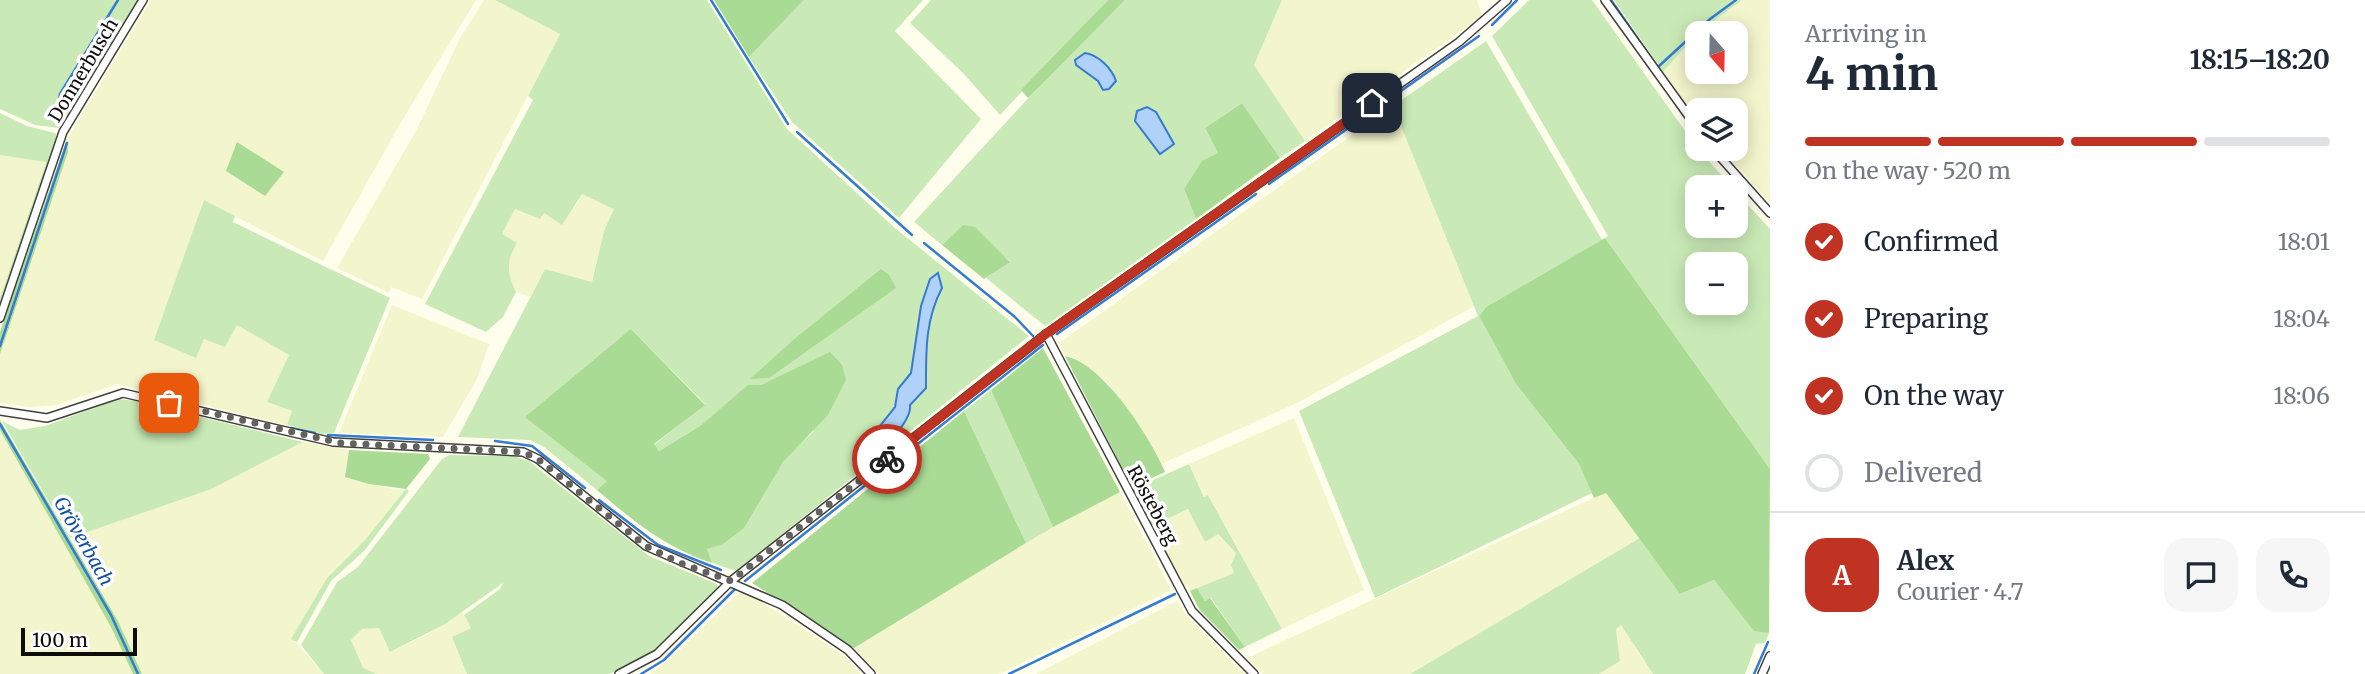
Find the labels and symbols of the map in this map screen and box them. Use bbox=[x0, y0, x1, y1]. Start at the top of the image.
street label: Donnerbusch bbox=[43, 14, 123, 126]
north arrow bbox=[1685, 21, 1748, 84]
pin bbox=[1342, 73, 1402, 133]
pin bbox=[139, 373, 199, 433]
courier bbox=[852, 424, 922, 494]
street label: Rösteberg bbox=[1122, 461, 1184, 549]
water label: Gröverbach bbox=[49, 492, 119, 590]
scale bar bbox=[21, 625, 136, 657]

